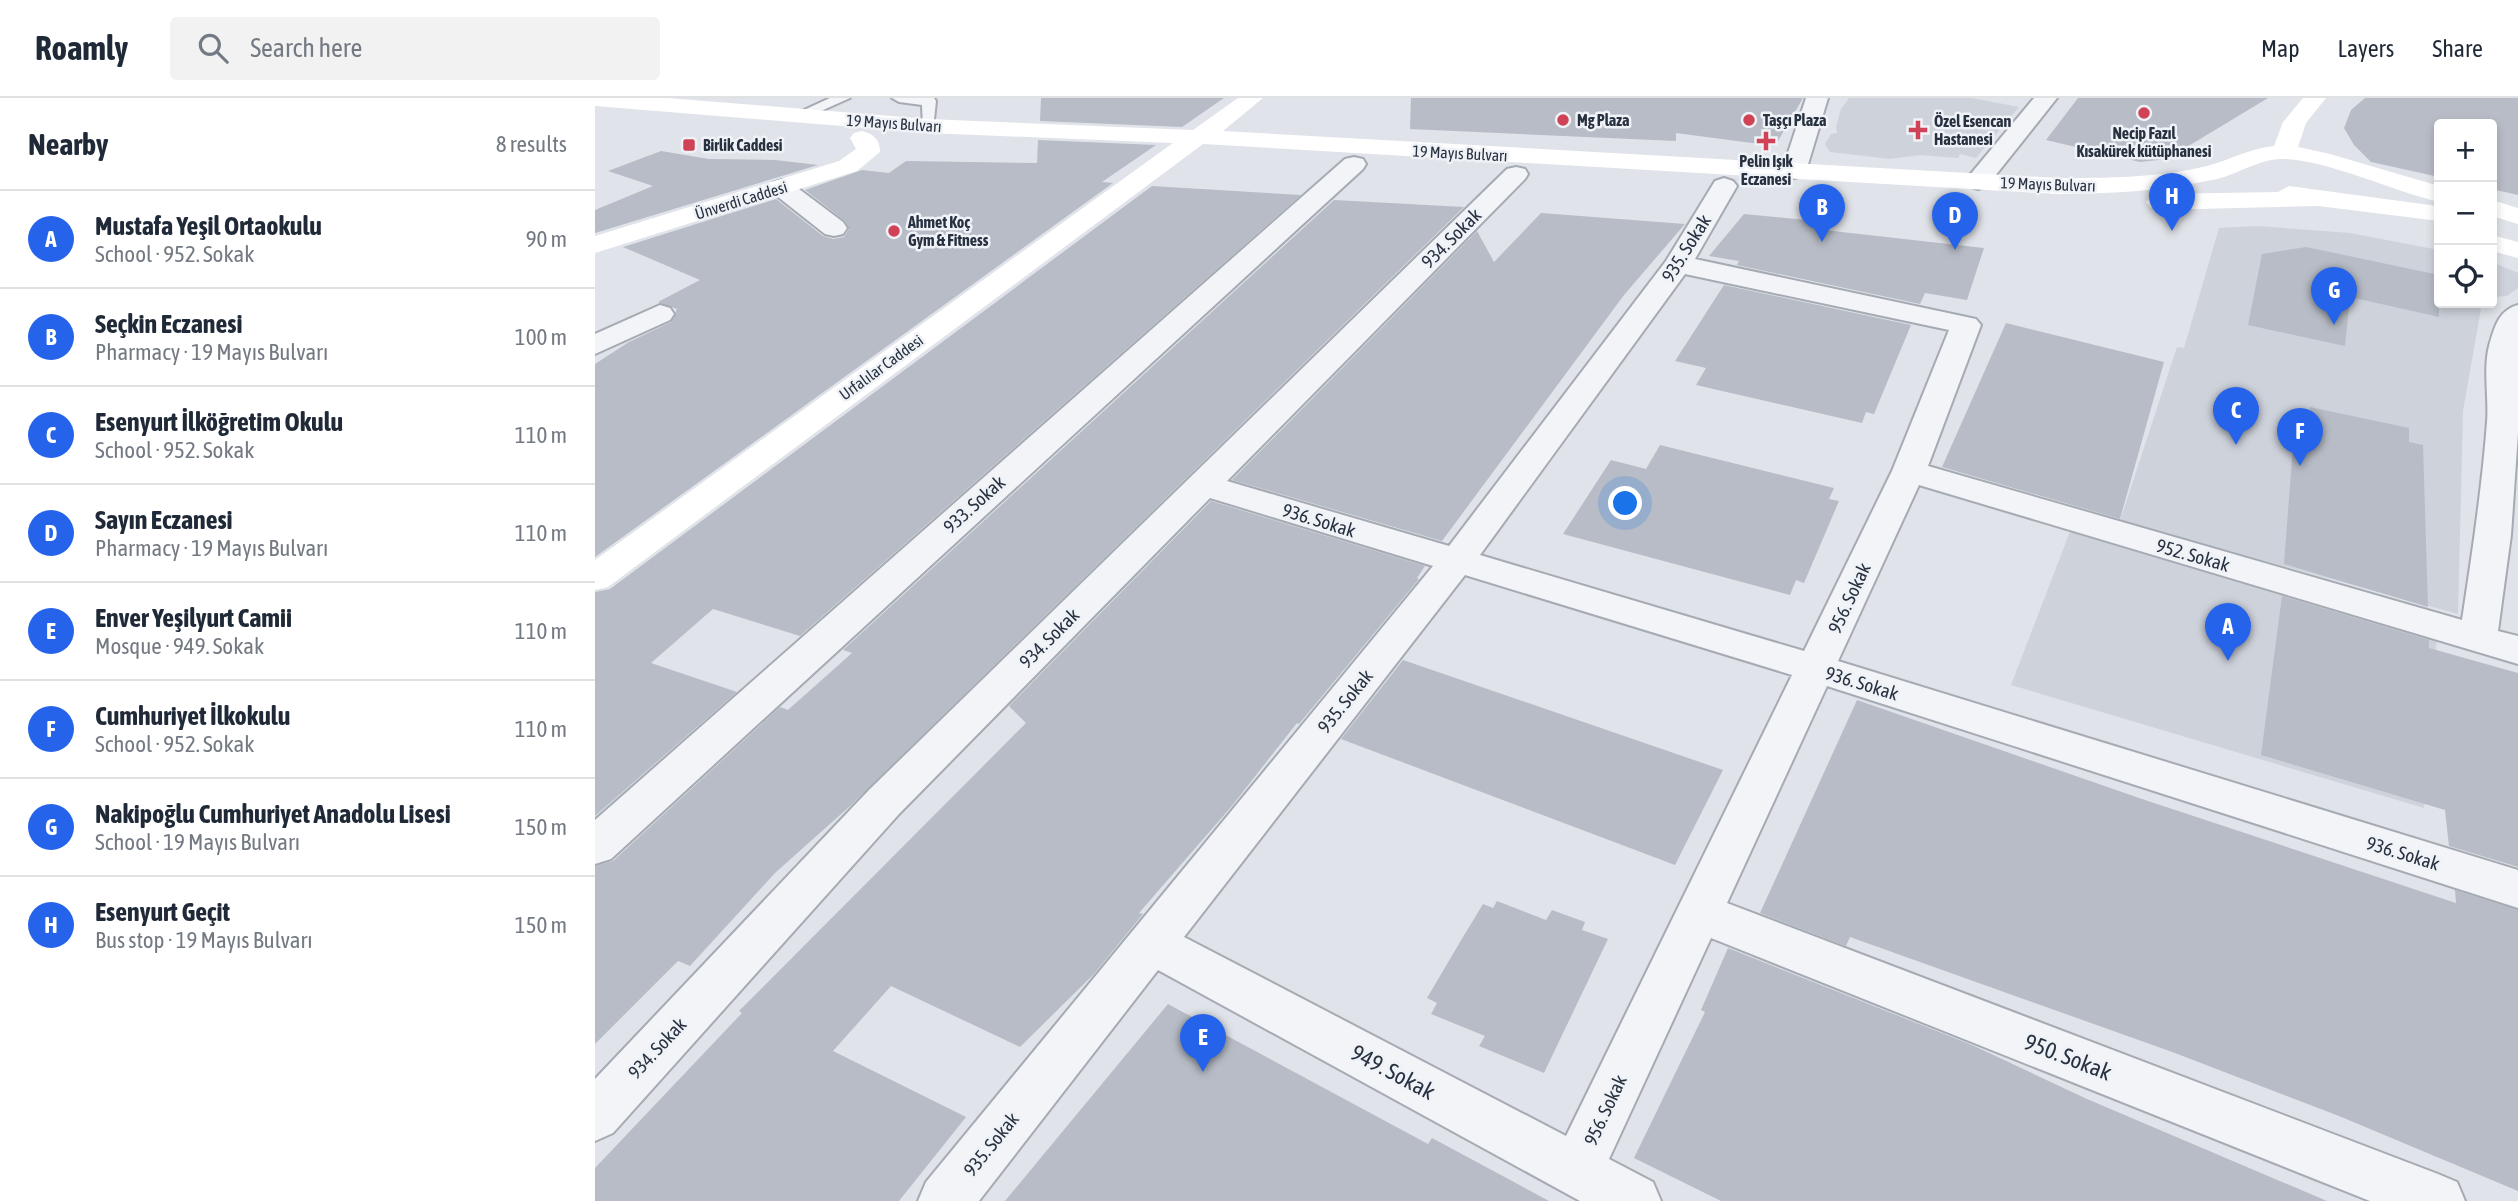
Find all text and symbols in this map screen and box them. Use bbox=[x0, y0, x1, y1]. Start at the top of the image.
search box bbox=[170, 17, 660, 80]
text: Roamly bbox=[35, 29, 128, 67]
icon: search bbox=[194, 29, 232, 67]
text: Search here bbox=[250, 33, 362, 63]
text: Map bbox=[2261, 35, 2300, 62]
text: Layers bbox=[2338, 35, 2394, 62]
text: Share bbox=[2432, 35, 2483, 62]
marker: Necip Fazıl Kısakürek kütüphanesi bbox=[2136, 105, 2152, 121]
street label: 19 Mayıs Bulvarı bbox=[846, 111, 942, 136]
place label: Mg Plaza bbox=[1577, 111, 1630, 129]
place label: Taşçı Plaza bbox=[1763, 111, 1827, 129]
marker: Mg Plaza bbox=[1555, 112, 1571, 128]
marker: Taşçı Plaza bbox=[1741, 112, 1757, 128]
place label: Özel Esencan Hastanesi bbox=[1934, 112, 2011, 148]
map controls bbox=[2434, 119, 2497, 308]
button: + bbox=[2434, 119, 2497, 182]
marker: Özel Esencan Hastanesi bbox=[1908, 120, 1928, 140]
place label: Necip Fazıl Kısakürek kütüphanesi bbox=[2077, 124, 2212, 160]
text: Nearby bbox=[28, 127, 108, 161]
text: 8 results bbox=[496, 131, 567, 157]
marker: Pelin Işık Eczanesi bbox=[1758, 133, 1774, 149]
place label: Birlik Caddesi bbox=[703, 136, 783, 154]
marker: Birlik Caddesi bbox=[681, 137, 697, 153]
street label: 19 Mayıs Bulvarı bbox=[1412, 142, 1508, 165]
place label: Pelin Işık Eczanesi bbox=[1739, 152, 1794, 188]
street label: 19 Mayıs Bulvarı bbox=[2000, 173, 2096, 196]
pin: H bbox=[2149, 173, 2195, 231]
street label: Ünverdi Caddesi bbox=[693, 177, 789, 223]
button: − bbox=[2434, 182, 2497, 245]
pin: B bbox=[1799, 184, 1845, 242]
pin: D bbox=[1932, 192, 1978, 250]
street label: 934. Sokak bbox=[1417, 203, 1486, 272]
street label: 935. Sokak bbox=[1657, 210, 1716, 286]
text: Mustafa Yeşil Ortaokulu bbox=[95, 211, 322, 241]
place label: Ahmet Koç Gym & Fitness bbox=[907, 213, 989, 249]
marker: Ahmet Koç Gym & Fitness bbox=[886, 223, 902, 239]
text: A bbox=[45, 226, 57, 252]
text: 90 m bbox=[526, 226, 567, 252]
text: School · 952. Sokak bbox=[95, 241, 254, 267]
button: locate bbox=[2434, 245, 2497, 308]
pin: G bbox=[2311, 267, 2357, 325]
text: Seçkin Eczanesi bbox=[95, 309, 242, 339]
text: B bbox=[46, 324, 56, 350]
text: 100 m bbox=[515, 324, 567, 350]
street label: Urfalılar Caddesi bbox=[836, 331, 926, 403]
text: Pharmacy · 19 Mayıs Bulvarı bbox=[95, 339, 328, 365]
pin: C bbox=[2213, 387, 2259, 445]
text: Esenyurt İlköğretim Okulu bbox=[95, 407, 343, 437]
pin: F bbox=[2277, 408, 2323, 466]
text: C bbox=[46, 422, 56, 448]
text: 110 m bbox=[515, 422, 567, 448]
text: School · 952. Sokak bbox=[95, 437, 254, 463]
street label: 933. Sokak bbox=[939, 470, 1010, 537]
your location bbox=[1608, 486, 1642, 520]
street label: 936. Sokak bbox=[1280, 498, 1359, 542]
text: Sayın Eczanesi bbox=[95, 505, 233, 535]
text: D bbox=[45, 520, 57, 546]
text: 110 m bbox=[515, 520, 567, 546]
street label: 952. Sokak bbox=[2154, 534, 2233, 576]
text: Pharmacy · 19 Mayıs Bulvarı bbox=[95, 535, 328, 561]
street label: 956. Sokak bbox=[1823, 559, 1875, 637]
text: Enver Yeşilyurt Camii bbox=[95, 603, 292, 633]
street label: 934. Sokak bbox=[1015, 603, 1084, 672]
pin: A bbox=[2205, 603, 2251, 661]
text: E bbox=[46, 618, 56, 644]
text: 110 m bbox=[515, 618, 567, 644]
text: Mosque · 949. Sokak bbox=[95, 633, 264, 659]
street label: 936. Sokak bbox=[1823, 661, 1902, 705]
street label: 935. Sokak bbox=[1313, 664, 1378, 737]
text: Cumhuriyet İlkokulu bbox=[95, 701, 290, 731]
text: F bbox=[46, 716, 56, 742]
text: 110 m bbox=[515, 716, 567, 742]
text: School · 952. Sokak bbox=[95, 731, 254, 757]
text: Nakipoğlu Cumhuriyet Anadolu Lisesi bbox=[95, 799, 451, 829]
text: G bbox=[45, 814, 57, 840]
text: 150 m bbox=[515, 814, 567, 840]
text: School · 19 Mayıs Bulvarı bbox=[95, 829, 300, 855]
street label: 936. Sokak bbox=[2364, 831, 2443, 875]
text: Esenyurt Geçit bbox=[95, 897, 230, 927]
text: H bbox=[44, 912, 58, 938]
text: 150 m bbox=[515, 912, 567, 938]
text: Bus stop · 19 Mayıs Bulvarı bbox=[95, 927, 313, 953]
street label: 934. Sokak bbox=[623, 1013, 691, 1083]
pin: E bbox=[1180, 1014, 1226, 1072]
street label: 950. Sokak bbox=[2021, 1029, 2115, 1085]
street label: 949. Sokak bbox=[1347, 1039, 1439, 1105]
street label: 956. Sokak bbox=[1579, 1071, 1631, 1149]
street label: 935. Sokak bbox=[959, 1107, 1024, 1180]

